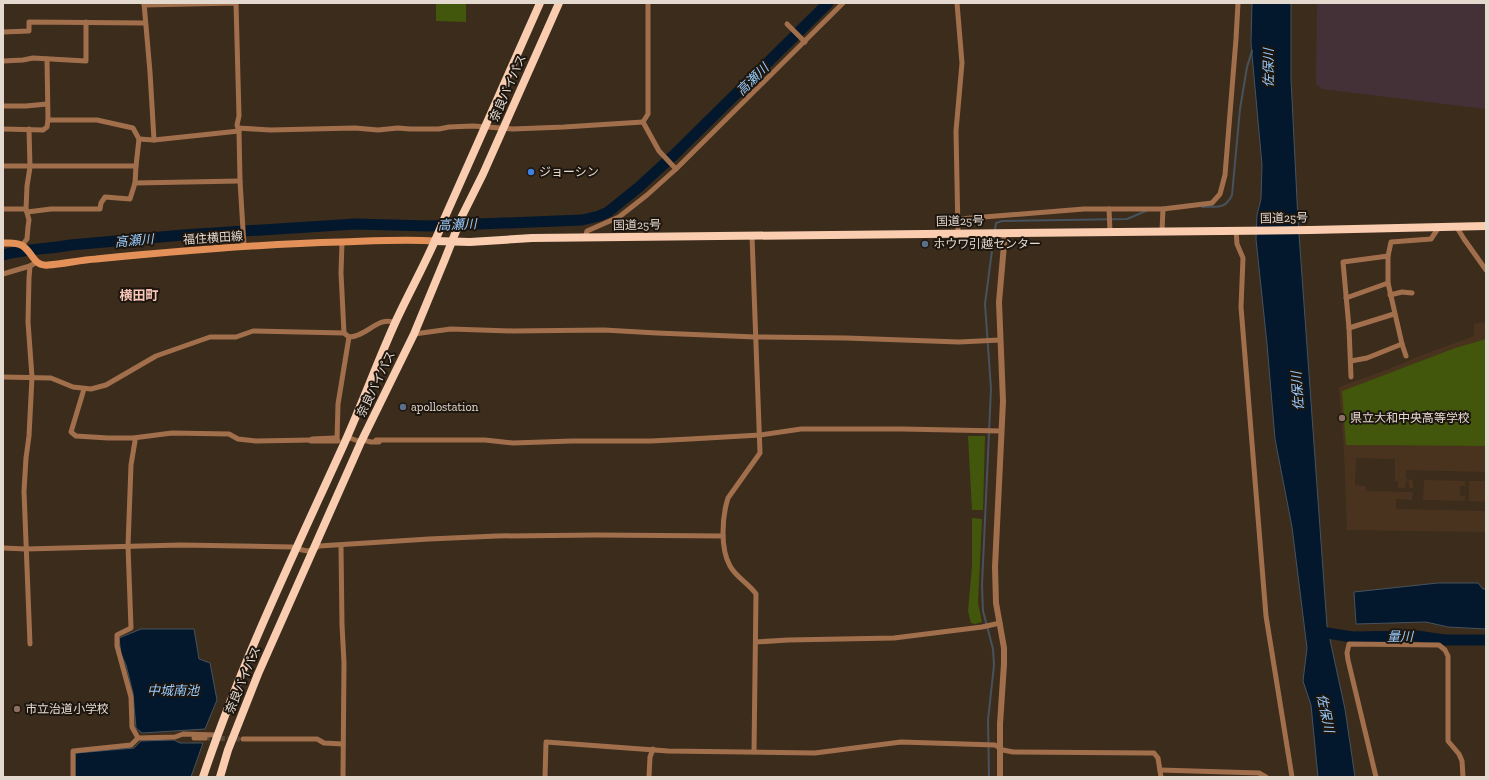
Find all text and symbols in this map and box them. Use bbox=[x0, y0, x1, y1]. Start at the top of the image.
water label: 佐保川 bbox=[1261, 47, 1276, 88]
street label: 奈良バイパス bbox=[487, 52, 529, 124]
water label: 高瀬川 bbox=[733, 59, 773, 98]
place label: ジョーシン bbox=[539, 165, 599, 179]
marker: ジョーシン bbox=[526, 167, 536, 177]
street label: 国道25号 bbox=[1260, 211, 1308, 225]
street label: 国道25号 bbox=[936, 214, 984, 228]
water label: 高瀬川 bbox=[437, 216, 479, 233]
street label: 国道25号 bbox=[613, 218, 661, 232]
street label: 福住横田線 bbox=[183, 229, 243, 247]
water label: 高瀬川 bbox=[114, 231, 156, 250]
place label: ホウワ引越センター bbox=[933, 237, 1041, 251]
marker: ホウワ引越センター bbox=[920, 239, 930, 249]
district label: 横田町 bbox=[119, 288, 159, 303]
street label: 奈良バイパス bbox=[354, 349, 398, 419]
water label: 佐保川 bbox=[1289, 369, 1306, 411]
place label: apollostation bbox=[411, 400, 479, 414]
marker: apollostation bbox=[398, 402, 408, 412]
place label: 県立大和中央高等学校 bbox=[1350, 411, 1470, 425]
marker: 県立大和中央高等学校 bbox=[1337, 413, 1347, 423]
water label: 量川 bbox=[1387, 629, 1415, 644]
street label: 奈良バイパス bbox=[223, 644, 263, 716]
water label: 中城南池 bbox=[147, 683, 201, 698]
water label: 佐保川 bbox=[1314, 692, 1337, 736]
place label: 市立治道小学校 bbox=[25, 702, 109, 716]
marker: 市立治道小学校 bbox=[12, 704, 22, 714]

